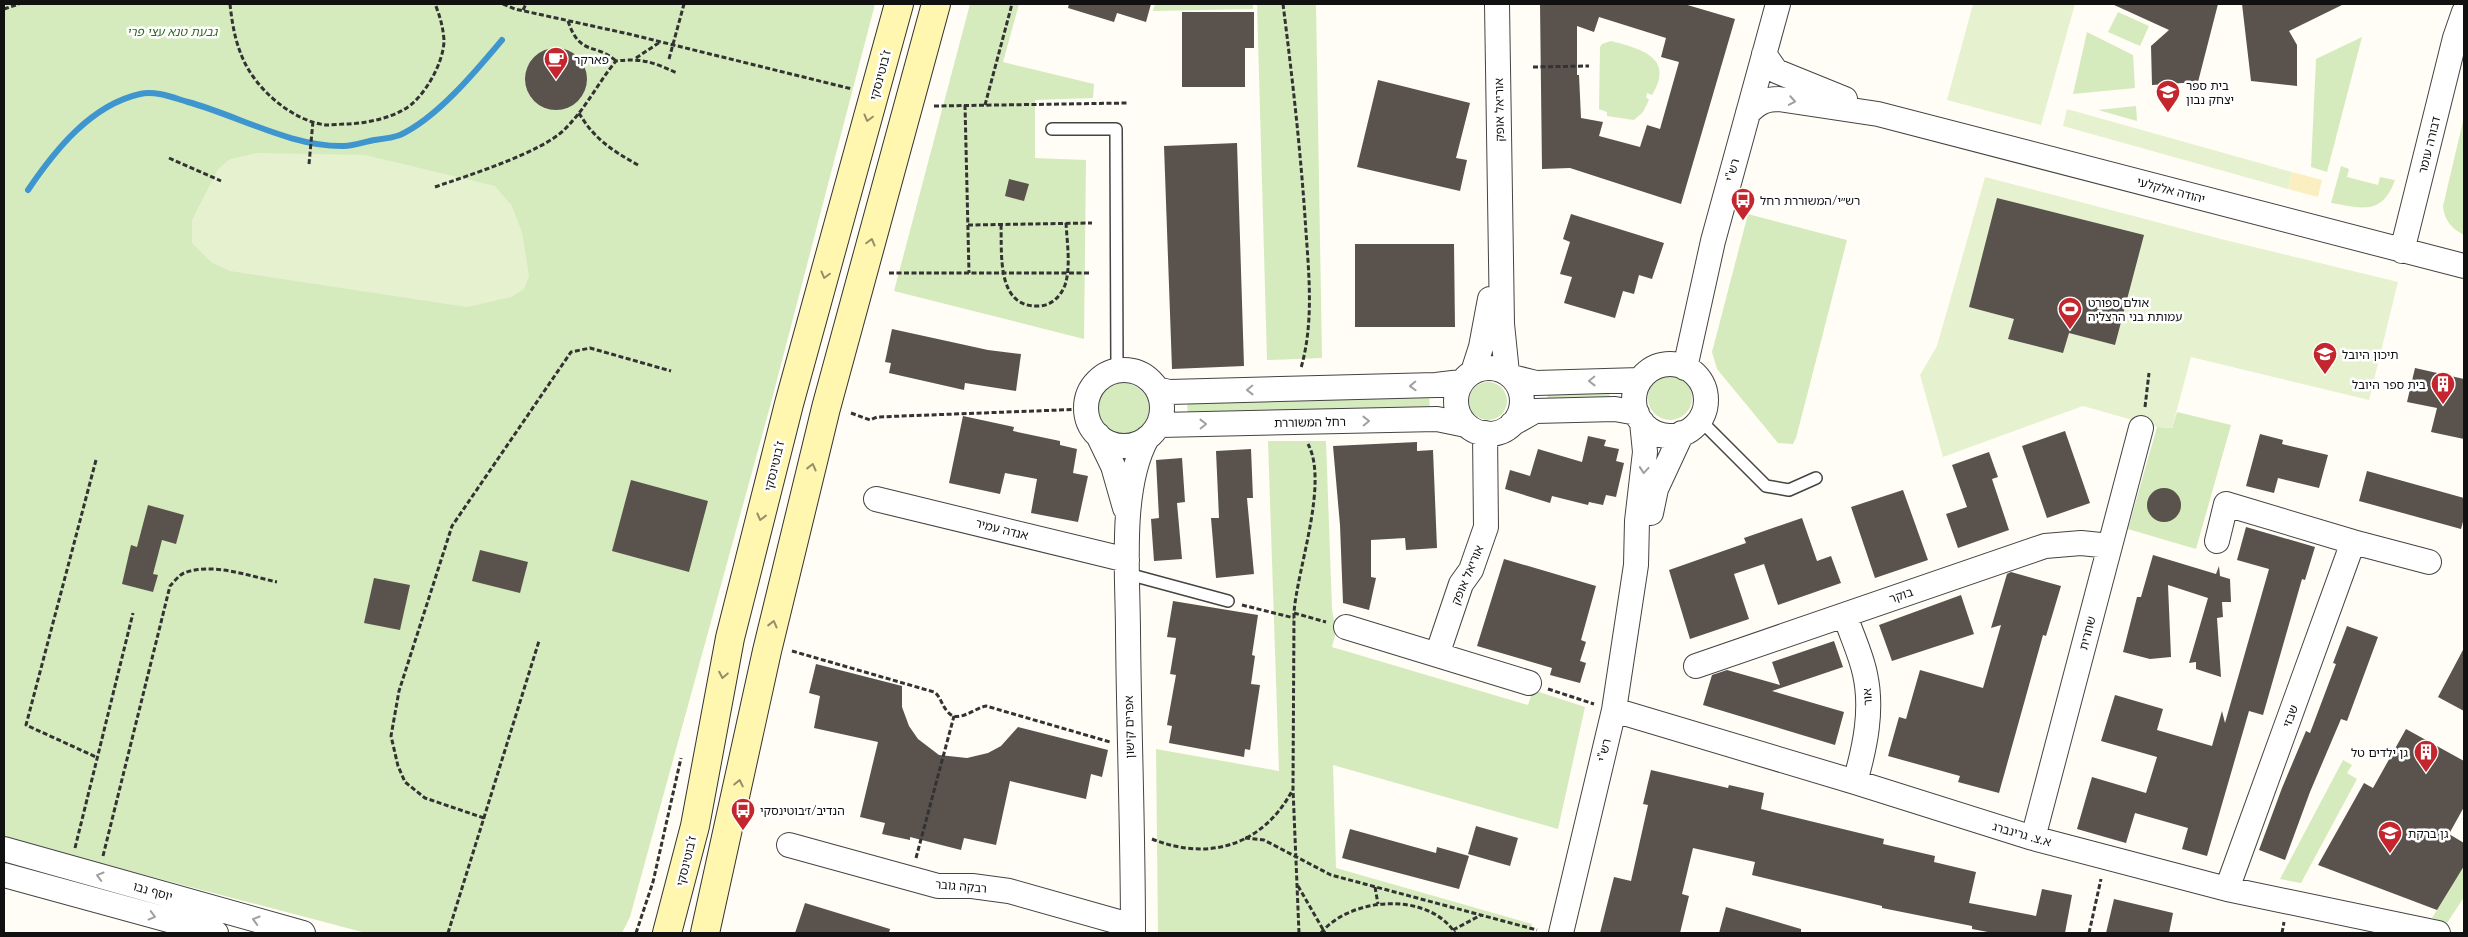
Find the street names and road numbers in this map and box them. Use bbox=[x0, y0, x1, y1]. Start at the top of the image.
street label: ז'בוטינסקי bbox=[866, 48, 894, 102]
street label: אוריאל אופק bbox=[1491, 78, 1507, 142]
street label: דבורה עומר bbox=[2415, 114, 2443, 175]
street label: רש"י bbox=[1722, 157, 1742, 183]
street label: יהודה אלקלעי bbox=[2135, 174, 2207, 206]
street label: רחל המשוררת bbox=[1274, 414, 1346, 430]
street label: ז'בוטינסקי bbox=[761, 439, 787, 493]
street label: אנדה עמיר bbox=[974, 515, 1030, 543]
street label: אוריאל אופק bbox=[1448, 542, 1487, 607]
street label: בוקר bbox=[1887, 584, 1915, 606]
street label: שחרית bbox=[2075, 614, 2099, 652]
street label: אור bbox=[1859, 687, 1875, 706]
street label: אפרים קישון bbox=[1121, 695, 1137, 759]
street label: שבזי bbox=[2279, 703, 2301, 729]
street label: רש"י bbox=[1594, 737, 1614, 763]
street label: א.צ. גרינברג bbox=[1991, 818, 2053, 850]
street label: ז'בוטינסקי bbox=[673, 834, 699, 888]
street label: רבקה גובר bbox=[934, 876, 988, 896]
street label: יוסף נבו bbox=[132, 878, 174, 904]

